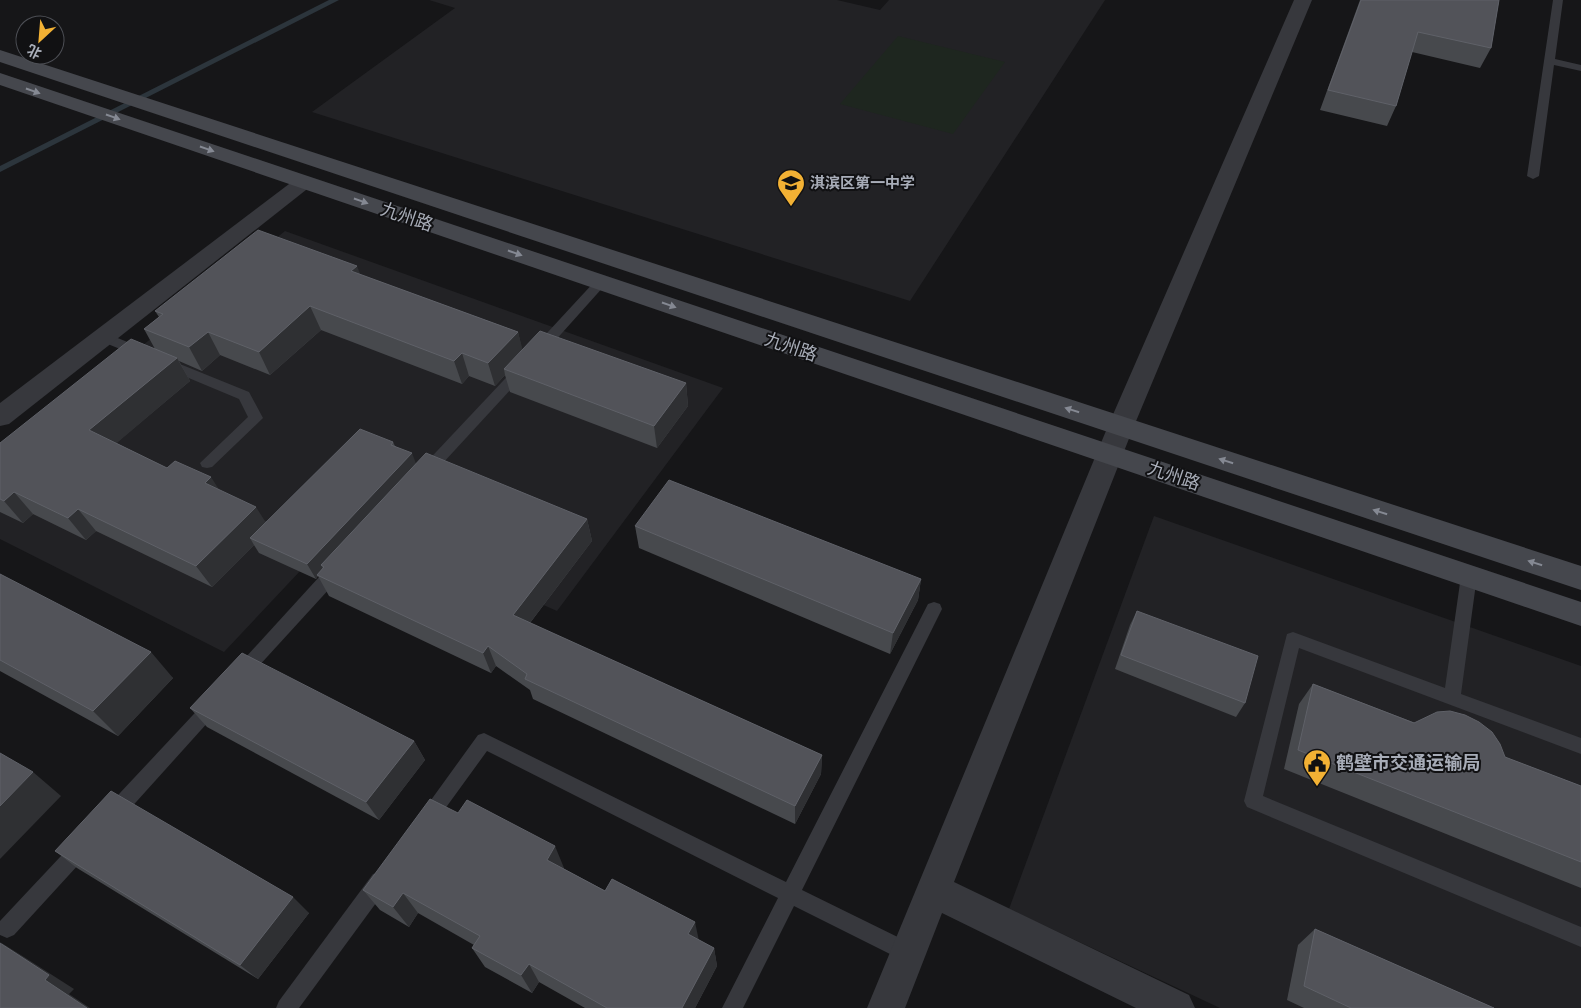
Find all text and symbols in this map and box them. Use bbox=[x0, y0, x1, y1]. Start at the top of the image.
north arrow bbox=[15, 15, 65, 65]
text: 北 bbox=[24, 40, 45, 64]
one-way arrow bbox=[26, 87, 41, 95]
one-way arrow bbox=[106, 114, 121, 122]
one-way arrow bbox=[200, 146, 215, 153]
school or university icon: 淇滨区第一中学 bbox=[776, 168, 806, 207]
place label: 淇滨区第一中学 bbox=[810, 172, 915, 194]
street label: 九州路 bbox=[377, 196, 437, 238]
one-way arrow bbox=[354, 198, 369, 206]
one-way arrow bbox=[508, 250, 523, 258]
one-way arrow bbox=[662, 302, 677, 310]
street label: 九州路 bbox=[761, 326, 821, 368]
one-way arrow bbox=[1064, 406, 1079, 413]
street label: 九州路 bbox=[1144, 455, 1204, 497]
one-way arrow bbox=[1218, 457, 1233, 465]
one-way arrow bbox=[1373, 507, 1388, 515]
one-way arrow bbox=[1527, 558, 1542, 566]
public building icon: 鹤壁市交通运输局 bbox=[1302, 748, 1332, 787]
place label: 鹤壁市交通运输局 bbox=[1336, 750, 1480, 776]

